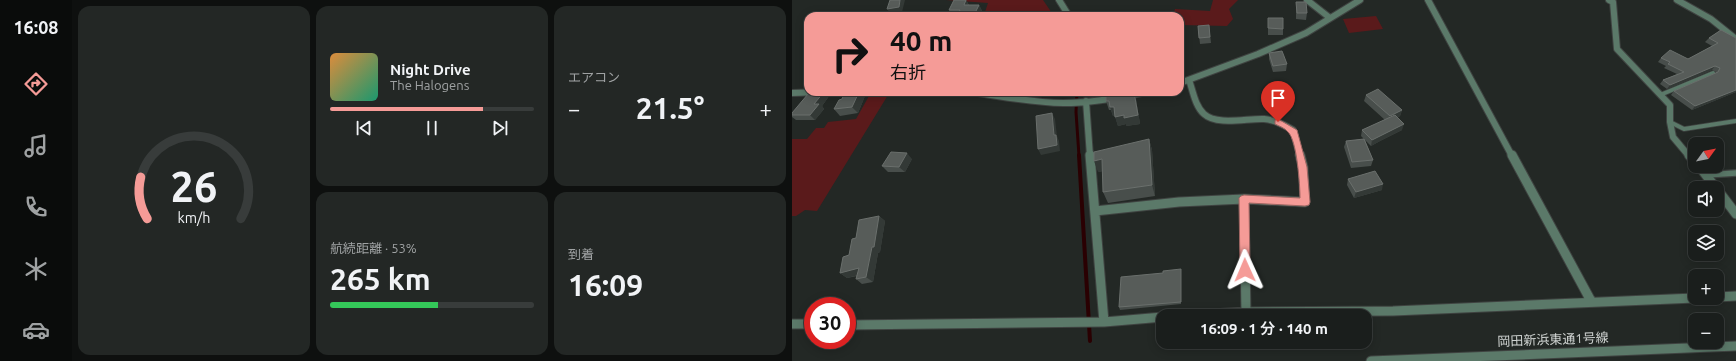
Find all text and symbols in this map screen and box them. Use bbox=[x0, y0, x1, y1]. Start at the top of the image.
text: 16:08 bbox=[13, 17, 59, 37]
text: 40 m bbox=[890, 25, 952, 56]
icon: right bbox=[824, 28, 876, 80]
text: Night Drive bbox=[390, 61, 471, 78]
text: 右折 bbox=[890, 62, 926, 82]
icon: directions bbox=[22, 70, 50, 98]
text: エアコン bbox=[568, 70, 620, 84]
text: The Halogens bbox=[390, 78, 469, 92]
pin bbox=[1261, 81, 1295, 122]
icon: arrive bbox=[1267, 87, 1289, 109]
text: 21.5° bbox=[636, 91, 704, 125]
text: − bbox=[568, 96, 580, 121]
text: + bbox=[760, 96, 772, 121]
icon: previous bbox=[353, 117, 375, 139]
icon: pause bbox=[421, 117, 443, 139]
icon: next bbox=[489, 117, 511, 139]
icon: music bbox=[22, 132, 50, 160]
north arrow bbox=[1688, 137, 1724, 173]
map controls bbox=[1688, 137, 1724, 349]
text: 26 bbox=[171, 162, 217, 209]
button: sound bbox=[1688, 181, 1724, 217]
icon: phone bbox=[22, 193, 50, 221]
text: km/h bbox=[178, 209, 210, 225]
button: layers bbox=[1688, 225, 1724, 261]
text: 航続距離 · 53% bbox=[330, 241, 417, 255]
text: 到着 bbox=[568, 247, 594, 261]
position arrow bbox=[1224, 249, 1266, 291]
icon: climate bbox=[22, 255, 50, 283]
text: 265 km bbox=[330, 262, 431, 296]
text: 16:09 bbox=[568, 268, 643, 302]
button: + bbox=[1688, 269, 1724, 305]
speed limit sign: 30 bbox=[804, 297, 856, 349]
button: − bbox=[1688, 313, 1724, 349]
icon: car bbox=[22, 316, 50, 344]
text: 16:09 · 1 分 · 140 m bbox=[1200, 320, 1328, 337]
street label: 岡田新浜東通1号線 bbox=[1497, 330, 1609, 348]

